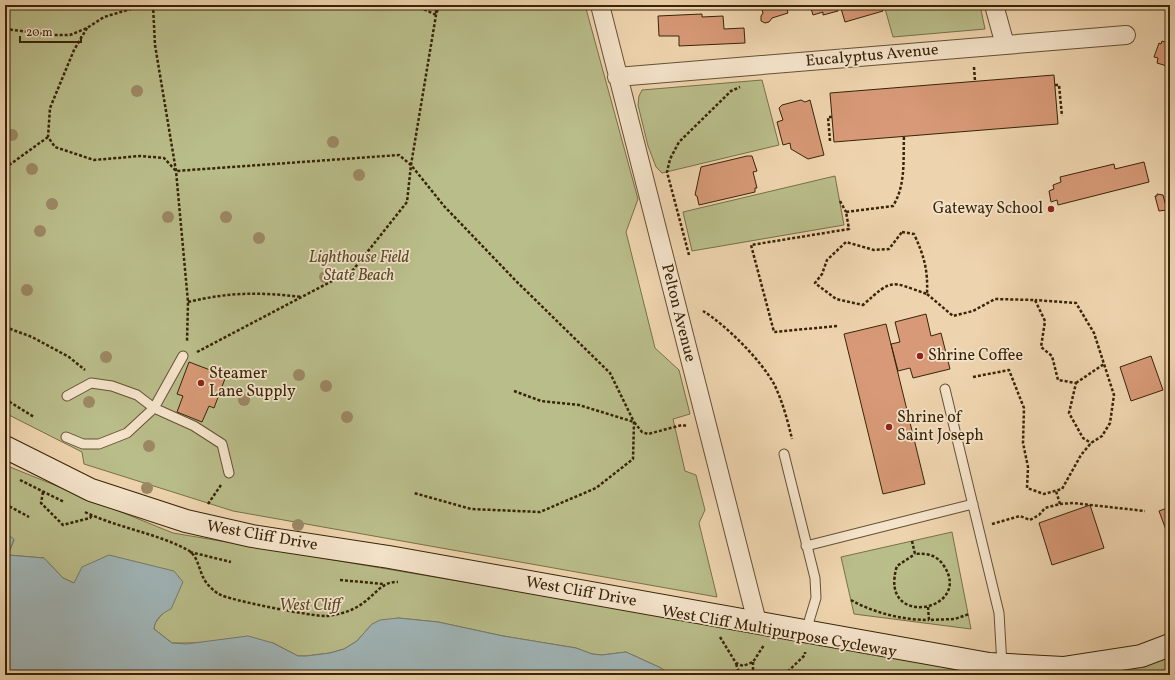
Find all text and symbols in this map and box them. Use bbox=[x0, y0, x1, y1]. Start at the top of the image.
scale bar bbox=[20, 18, 81, 44]
text: 20 m bbox=[26, 25, 53, 41]
street label: Eucalyptus Avenue bbox=[805, 39, 939, 73]
place label: Gateway School bbox=[933, 198, 1043, 220]
marker: Gateway School bbox=[1046, 204, 1056, 214]
park label: Lighthouse Field State Beach bbox=[309, 247, 410, 287]
street label: Pelton Avenue bbox=[655, 262, 701, 364]
place label: Shrine Coffee bbox=[928, 345, 1023, 367]
marker: Shrine Coffee bbox=[915, 351, 925, 361]
place label: Steamer Lane Supply bbox=[209, 363, 296, 403]
marker: Steamer Lane Supply bbox=[196, 378, 206, 388]
place label: Shrine of Saint Joseph bbox=[897, 407, 984, 447]
marker: Shrine of Saint Joseph bbox=[884, 422, 894, 432]
street label: West Cliff Drive bbox=[205, 515, 319, 557]
street label: West Cliff Drive bbox=[524, 571, 638, 613]
park label: West Cliff bbox=[279, 595, 344, 617]
street label: West Cliff Multipurpose Cycleway bbox=[660, 600, 899, 664]

